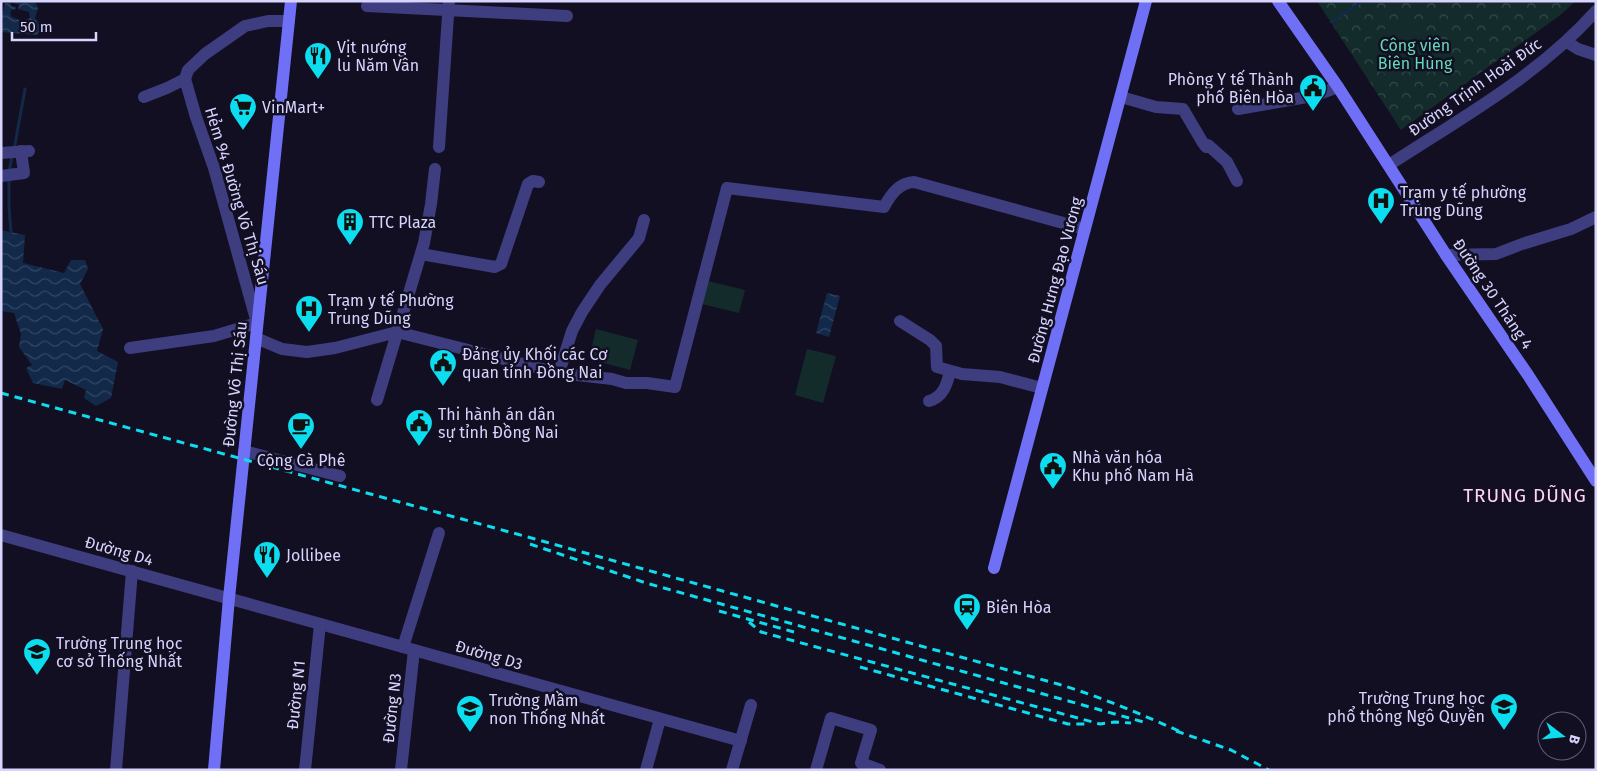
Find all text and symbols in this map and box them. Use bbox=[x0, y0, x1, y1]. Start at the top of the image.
scale bar bbox=[12, 10, 96, 42]
text: 50 m bbox=[20, 18, 53, 36]
street label: Đường Trịnh Hoài Đức bbox=[1405, 34, 1545, 140]
park label: Công viên Biên Hùng bbox=[1378, 36, 1453, 73]
place label: Vịt nướng lu Năm Vân bbox=[337, 38, 419, 75]
restaurant icon: Vịt nướng lu Năm Vân bbox=[303, 41, 333, 80]
place label: Phòng Y tế Thành phố Biên Hòa bbox=[1168, 69, 1294, 107]
public building icon: Phòng Y tế Thành phố Biên Hòa bbox=[1298, 73, 1328, 112]
supermarket icon: VinMart+ bbox=[228, 92, 258, 131]
place label: VinMart+ bbox=[262, 98, 325, 117]
street label: Hẻm 94 Đường Võ Thị Sáu bbox=[201, 105, 273, 287]
place label: Trạm y tế phường Trung Dũng bbox=[1400, 182, 1527, 220]
hospital icon: Trạm y tế phường Trung Dũng bbox=[1366, 186, 1396, 225]
street label: Đường Hưng Đạo Vương bbox=[1024, 194, 1087, 365]
building icon: TTC Plaza bbox=[335, 207, 365, 246]
place label: TTC Plaza bbox=[369, 213, 436, 232]
street label: Đường 30 Tháng 4 bbox=[1449, 235, 1537, 353]
place label: Trạm y tế Phường Trung Dũng bbox=[328, 290, 454, 328]
hospital icon: Trạm y tế Phường Trung Dũng bbox=[294, 294, 324, 333]
street label: Đường Võ Thị Sáu bbox=[219, 320, 251, 448]
place label: Đảng ủy Khối các Cơ quan tỉnh Đồng Nai bbox=[462, 344, 608, 382]
public building icon: Đảng ủy Khối các Cơ quan tỉnh Đồng Nai bbox=[428, 348, 458, 387]
place label: Thi hành án dân sự tỉnh Đồng Nai bbox=[438, 405, 559, 442]
public building icon: Thi hành án dân sự tỉnh Đồng Nai bbox=[404, 408, 434, 447]
cafe icon: Cộng Cà Phê bbox=[286, 411, 316, 450]
place label: Nhà văn hóa Khu phố Nam Hà bbox=[1072, 448, 1194, 485]
place label: Cộng Cà Phê bbox=[257, 451, 345, 470]
public building icon: Nhà văn hóa Khu phố Nam Hà bbox=[1038, 451, 1068, 490]
district label: TRUNG DŨNG bbox=[1463, 484, 1587, 507]
street label: Đường D4 bbox=[83, 532, 156, 570]
restaurant icon: Jollibee bbox=[252, 540, 282, 579]
place label: Jollibee bbox=[286, 546, 341, 565]
station icon: Biên Hòa bbox=[952, 592, 982, 631]
place label: Biên Hòa bbox=[986, 598, 1051, 617]
place label: Trường Trung học cơ sở Thống Nhất bbox=[56, 634, 183, 671]
street label: Đường D3 bbox=[453, 636, 525, 674]
school or university icon: Trường Trung học cơ sở Thống Nhất bbox=[22, 637, 52, 676]
street label: Đường N1 bbox=[283, 660, 309, 730]
street label: Đường N3 bbox=[379, 672, 405, 744]
place label: Trường Trung học phổ thông Ngô Quyền bbox=[1327, 689, 1485, 726]
place label: Trường Mầm non Thống Nhất bbox=[489, 690, 605, 728]
school or university icon: Trường Trung học phổ thông Ngô Quyền bbox=[1489, 692, 1519, 731]
school or university icon: Trường Mầm non Thống Nhất bbox=[455, 694, 485, 733]
north arrow bbox=[1537, 711, 1587, 761]
text: B bbox=[1565, 733, 1583, 746]

